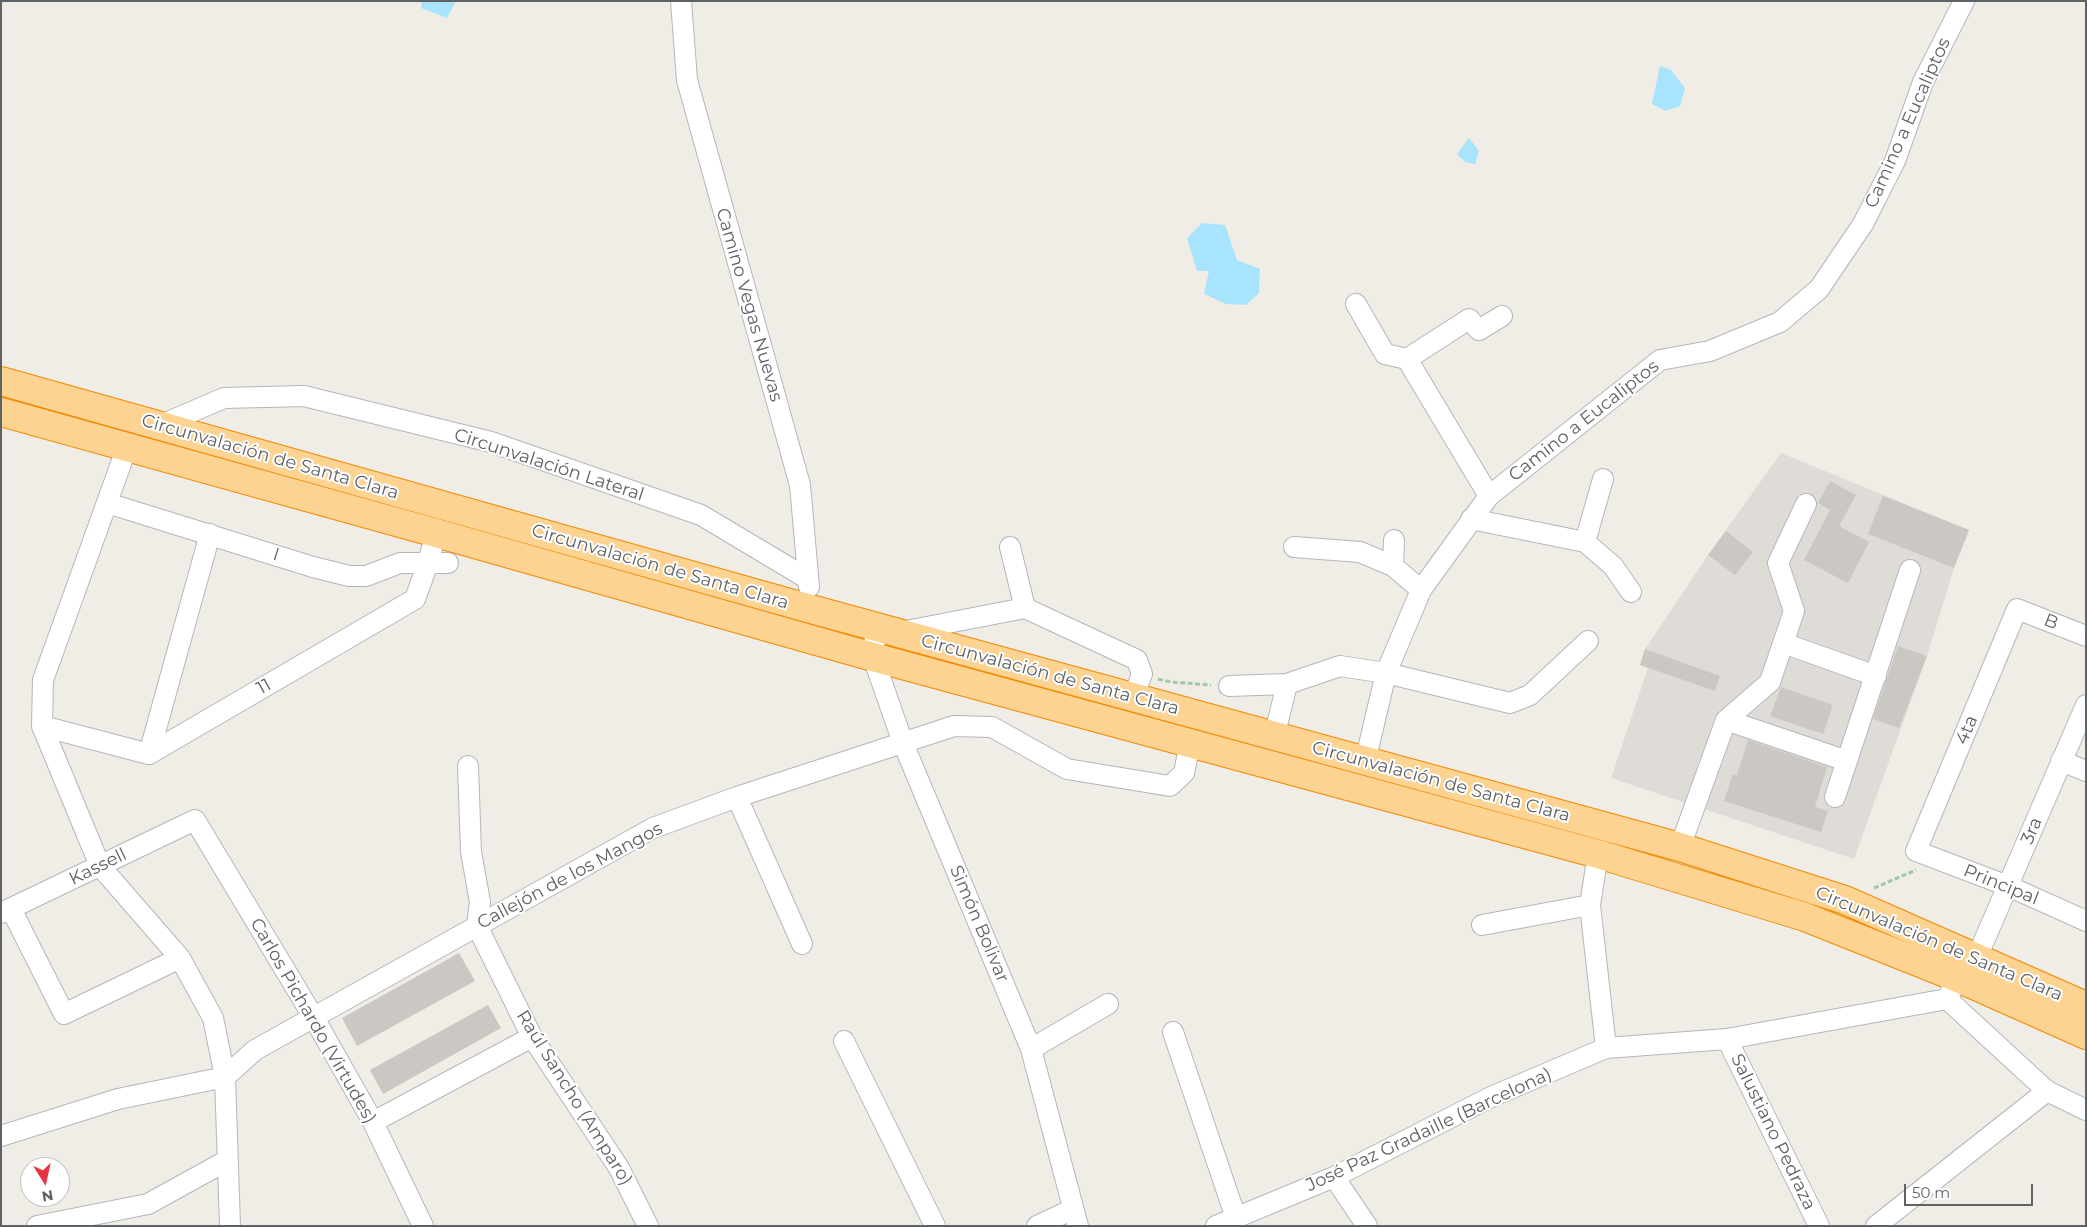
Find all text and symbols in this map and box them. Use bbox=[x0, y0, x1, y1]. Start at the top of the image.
street label: Camino a Eucaliptos bbox=[1861, 34, 1955, 212]
street label: Camino Vegas Nuevas bbox=[711, 206, 787, 404]
street label: Camino a Eucaliptos bbox=[1505, 356, 1663, 486]
street label: Circunvalación de Santa Clara bbox=[139, 410, 401, 504]
street label: Circunvalación Lateral bbox=[451, 424, 647, 506]
street label: Circunvalación de Santa Clara bbox=[529, 520, 791, 614]
street label: I bbox=[270, 544, 282, 566]
street label: B bbox=[2041, 609, 2061, 635]
street label: Circunvalación de Santa Clara bbox=[918, 630, 1182, 720]
street label: 11 bbox=[253, 674, 275, 700]
street label: 4ta bbox=[1951, 712, 1983, 748]
street label: Circunvalación de Santa Clara bbox=[1309, 737, 1573, 827]
street label: 3ra bbox=[2017, 814, 2047, 848]
street label: Callejón de los Mangos bbox=[474, 818, 666, 934]
street label: Kassell bbox=[66, 844, 130, 890]
street label: Principal bbox=[1960, 860, 2042, 910]
street label: Simón Bolivar bbox=[945, 862, 1013, 986]
street label: Circunvalación de Santa Clara bbox=[1812, 882, 2066, 1006]
street label: Carlos Pichardo (Virtudes) bbox=[245, 915, 381, 1127]
street label: Raúl Sancho (Amparo) bbox=[511, 1007, 637, 1189]
street label: Salustiano Pedraza bbox=[1726, 1050, 1820, 1214]
street label: José Paz Gradaille (Barcelona) bbox=[1303, 1063, 1555, 1197]
north arrow bbox=[20, 1157, 70, 1207]
scale bar bbox=[1907, 1174, 2036, 1206]
text: 50 m bbox=[1912, 1183, 1950, 1202]
text: N bbox=[40, 1186, 55, 1206]

